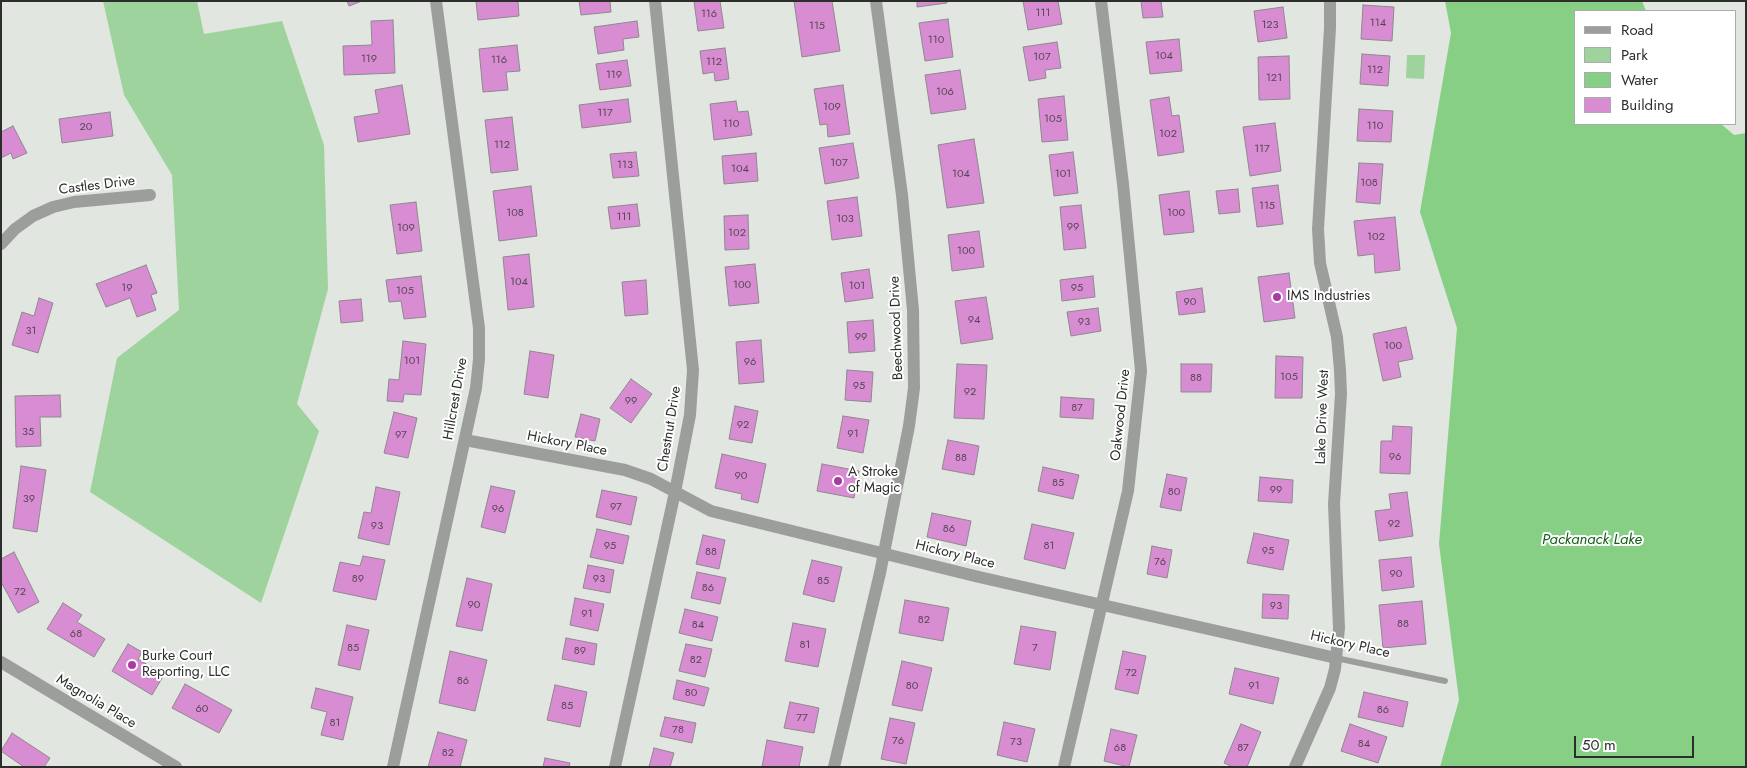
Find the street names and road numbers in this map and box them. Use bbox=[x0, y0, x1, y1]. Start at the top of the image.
street label: Castles Drive bbox=[58, 173, 136, 199]
street label: Beechwood Drive bbox=[887, 276, 907, 380]
street label: Hillcrest Drive bbox=[441, 357, 471, 441]
street label: Oakwood Drive bbox=[1108, 368, 1134, 462]
street label: Lake Drive West bbox=[1313, 369, 1333, 465]
street label: Chestnut Drive bbox=[655, 385, 685, 473]
street label: Hickory Place bbox=[526, 428, 608, 460]
street label: Hickory Place bbox=[914, 537, 996, 573]
street label: Hickory Place bbox=[1309, 628, 1391, 662]
street label: Magnolia Place bbox=[53, 672, 139, 732]

